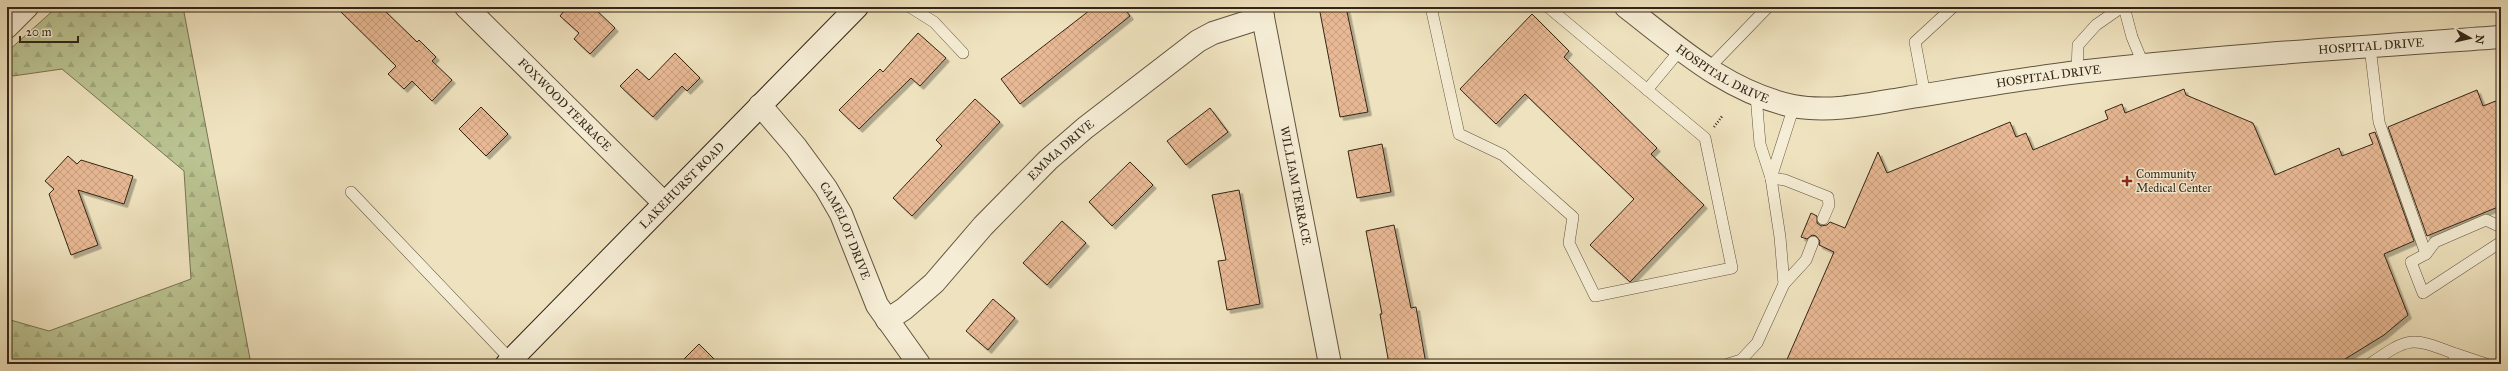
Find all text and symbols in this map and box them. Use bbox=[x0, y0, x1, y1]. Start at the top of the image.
scale bar bbox=[20, 18, 78, 44]
north arrow bbox=[2450, 18, 2490, 58]
text: 20 m bbox=[26, 25, 52, 39]
text: N bbox=[2472, 34, 2486, 46]
street label: HOSPITAL DRIVE bbox=[2318, 35, 2425, 57]
street label: HOSPITAL DRIVE bbox=[1673, 41, 1772, 106]
street label: FOXWOOD TERRACE bbox=[515, 56, 615, 154]
street label: HOSPITAL DRIVE bbox=[1995, 62, 2102, 91]
street label: EMMA DRIVE bbox=[1025, 117, 1097, 183]
street label: WILLIAM TERRACE bbox=[1277, 125, 1314, 247]
street label: LAKEHURST ROAD bbox=[637, 139, 727, 232]
place label: Community Medical Center bbox=[2136, 167, 2212, 195]
marker: Community Medical Center bbox=[2121, 175, 2133, 187]
street label: CAMELOT DRIVE bbox=[817, 179, 873, 282]

